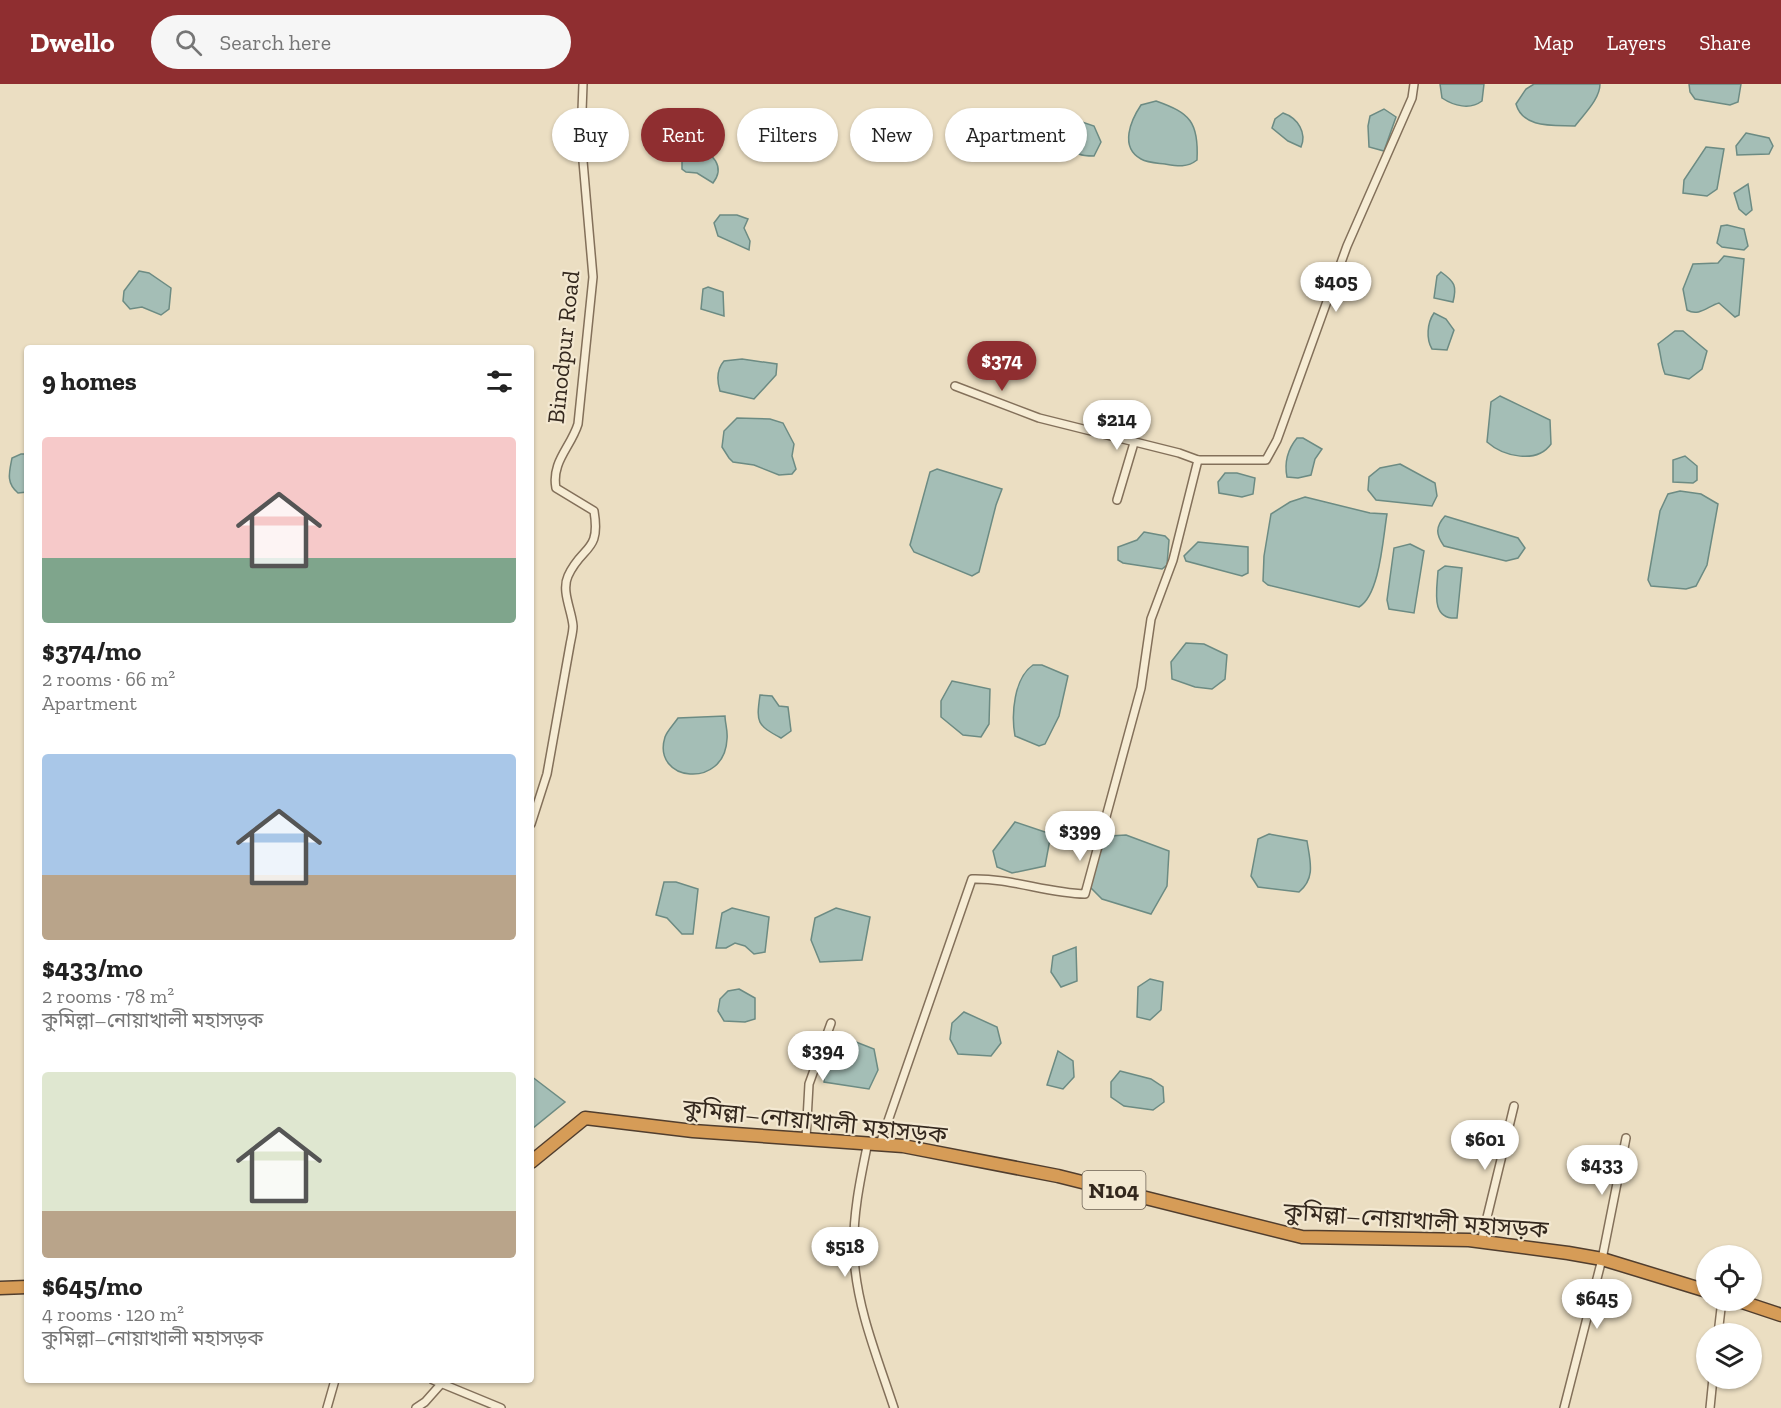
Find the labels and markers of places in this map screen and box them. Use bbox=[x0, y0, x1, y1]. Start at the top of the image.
pin: $405 bbox=[1300, 262, 1372, 313]
pin: $374 bbox=[966, 341, 1038, 392]
pin: $214 bbox=[1081, 400, 1153, 451]
pin: $399 bbox=[1044, 811, 1116, 862]
pin: $394 bbox=[787, 1031, 859, 1082]
pin: $601 bbox=[1449, 1120, 1521, 1171]
pin: $433 bbox=[1566, 1145, 1638, 1196]
pin: $518 bbox=[809, 1227, 881, 1278]
pin: $645 bbox=[1561, 1279, 1633, 1330]

